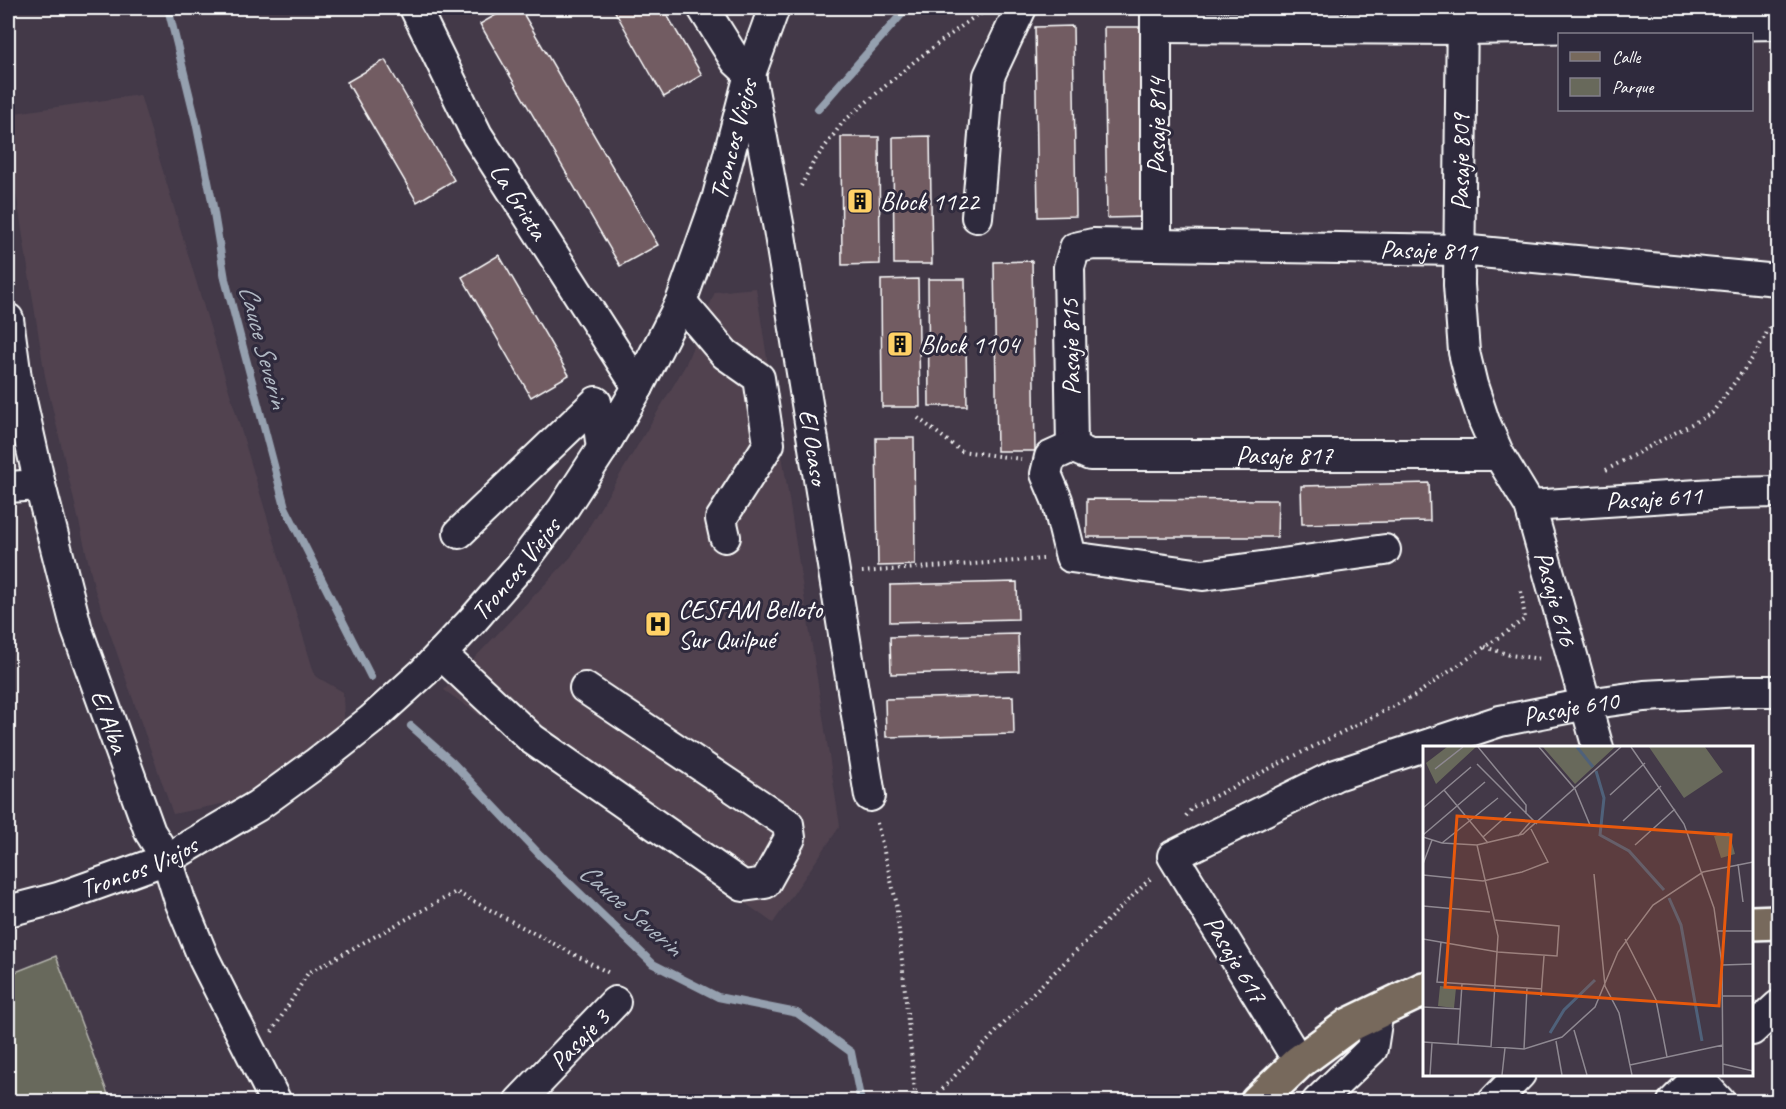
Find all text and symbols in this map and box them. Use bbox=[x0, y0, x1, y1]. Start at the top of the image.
legend bbox=[1558, 33, 1753, 111]
text: Calle bbox=[1612, 46, 1641, 68]
street label: Troncos Viejos bbox=[702, 73, 766, 203]
street label: Pasaje 814 bbox=[1140, 75, 1173, 174]
text: Parque bbox=[1612, 76, 1654, 98]
street label: Pasaje 809 bbox=[1444, 111, 1477, 210]
street label: La Grieta bbox=[482, 157, 556, 247]
place label: Block 1122 bbox=[880, 185, 981, 218]
building icon: Block 1122 bbox=[845, 186, 875, 216]
street label: Pasaje 811 bbox=[1380, 233, 1480, 269]
water label: Cauce Severin bbox=[231, 281, 297, 413]
street label: Pasaje 815 bbox=[1053, 297, 1088, 396]
place label: Block 1104 bbox=[920, 328, 1021, 361]
building icon: Block 1104 bbox=[885, 329, 915, 359]
street label: El Ocaso bbox=[791, 407, 836, 490]
street label: Pasaje 817 bbox=[1236, 439, 1334, 472]
street label: Pasaje 611 bbox=[1604, 479, 1704, 518]
street label: Troncos Viejos bbox=[464, 510, 569, 628]
street label: Pasaje 616 bbox=[1527, 548, 1585, 651]
place label: CESFAM Belloto Sur Quilpué bbox=[678, 593, 824, 656]
hospital icon: CESFAM Belloto Sur Quilpué bbox=[643, 609, 673, 639]
street label: Pasaje 610 bbox=[1520, 683, 1623, 733]
street label: El Alba bbox=[83, 686, 137, 759]
inset map bbox=[1423, 746, 1753, 1076]
street label: Troncos Viejos bbox=[76, 828, 205, 906]
water label: Cauce Severin bbox=[572, 855, 691, 964]
street label: Pasaje 617 bbox=[1196, 909, 1275, 1010]
street label: Pasaje 3 bbox=[542, 1000, 619, 1078]

